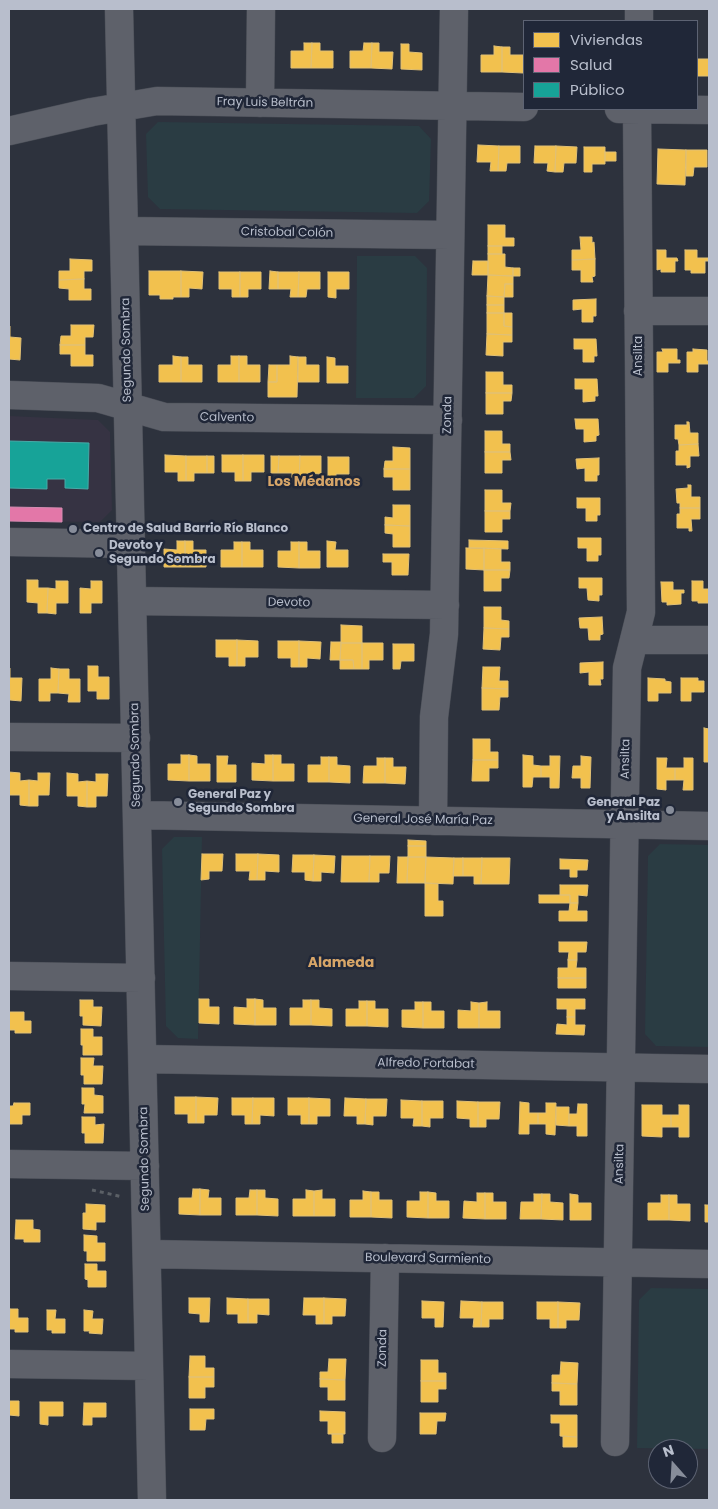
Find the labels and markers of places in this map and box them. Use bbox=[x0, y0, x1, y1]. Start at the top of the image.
place label: Centro de Salud Barrio Río Blanco bbox=[83, 522, 288, 536]
marker: Centro de Salud Barrio Río Blanco bbox=[67, 523, 79, 535]
place label: Devoto y Segundo Sombra bbox=[109, 539, 216, 567]
marker: Devoto y Segundo Sombra bbox=[93, 547, 105, 559]
place label: General Paz y Segundo Sombra bbox=[188, 788, 295, 816]
marker: General Paz y Segundo Sombra bbox=[172, 796, 184, 808]
place label: General Paz y Ansilta bbox=[587, 796, 660, 824]
marker: General Paz y Ansilta bbox=[664, 804, 676, 816]

